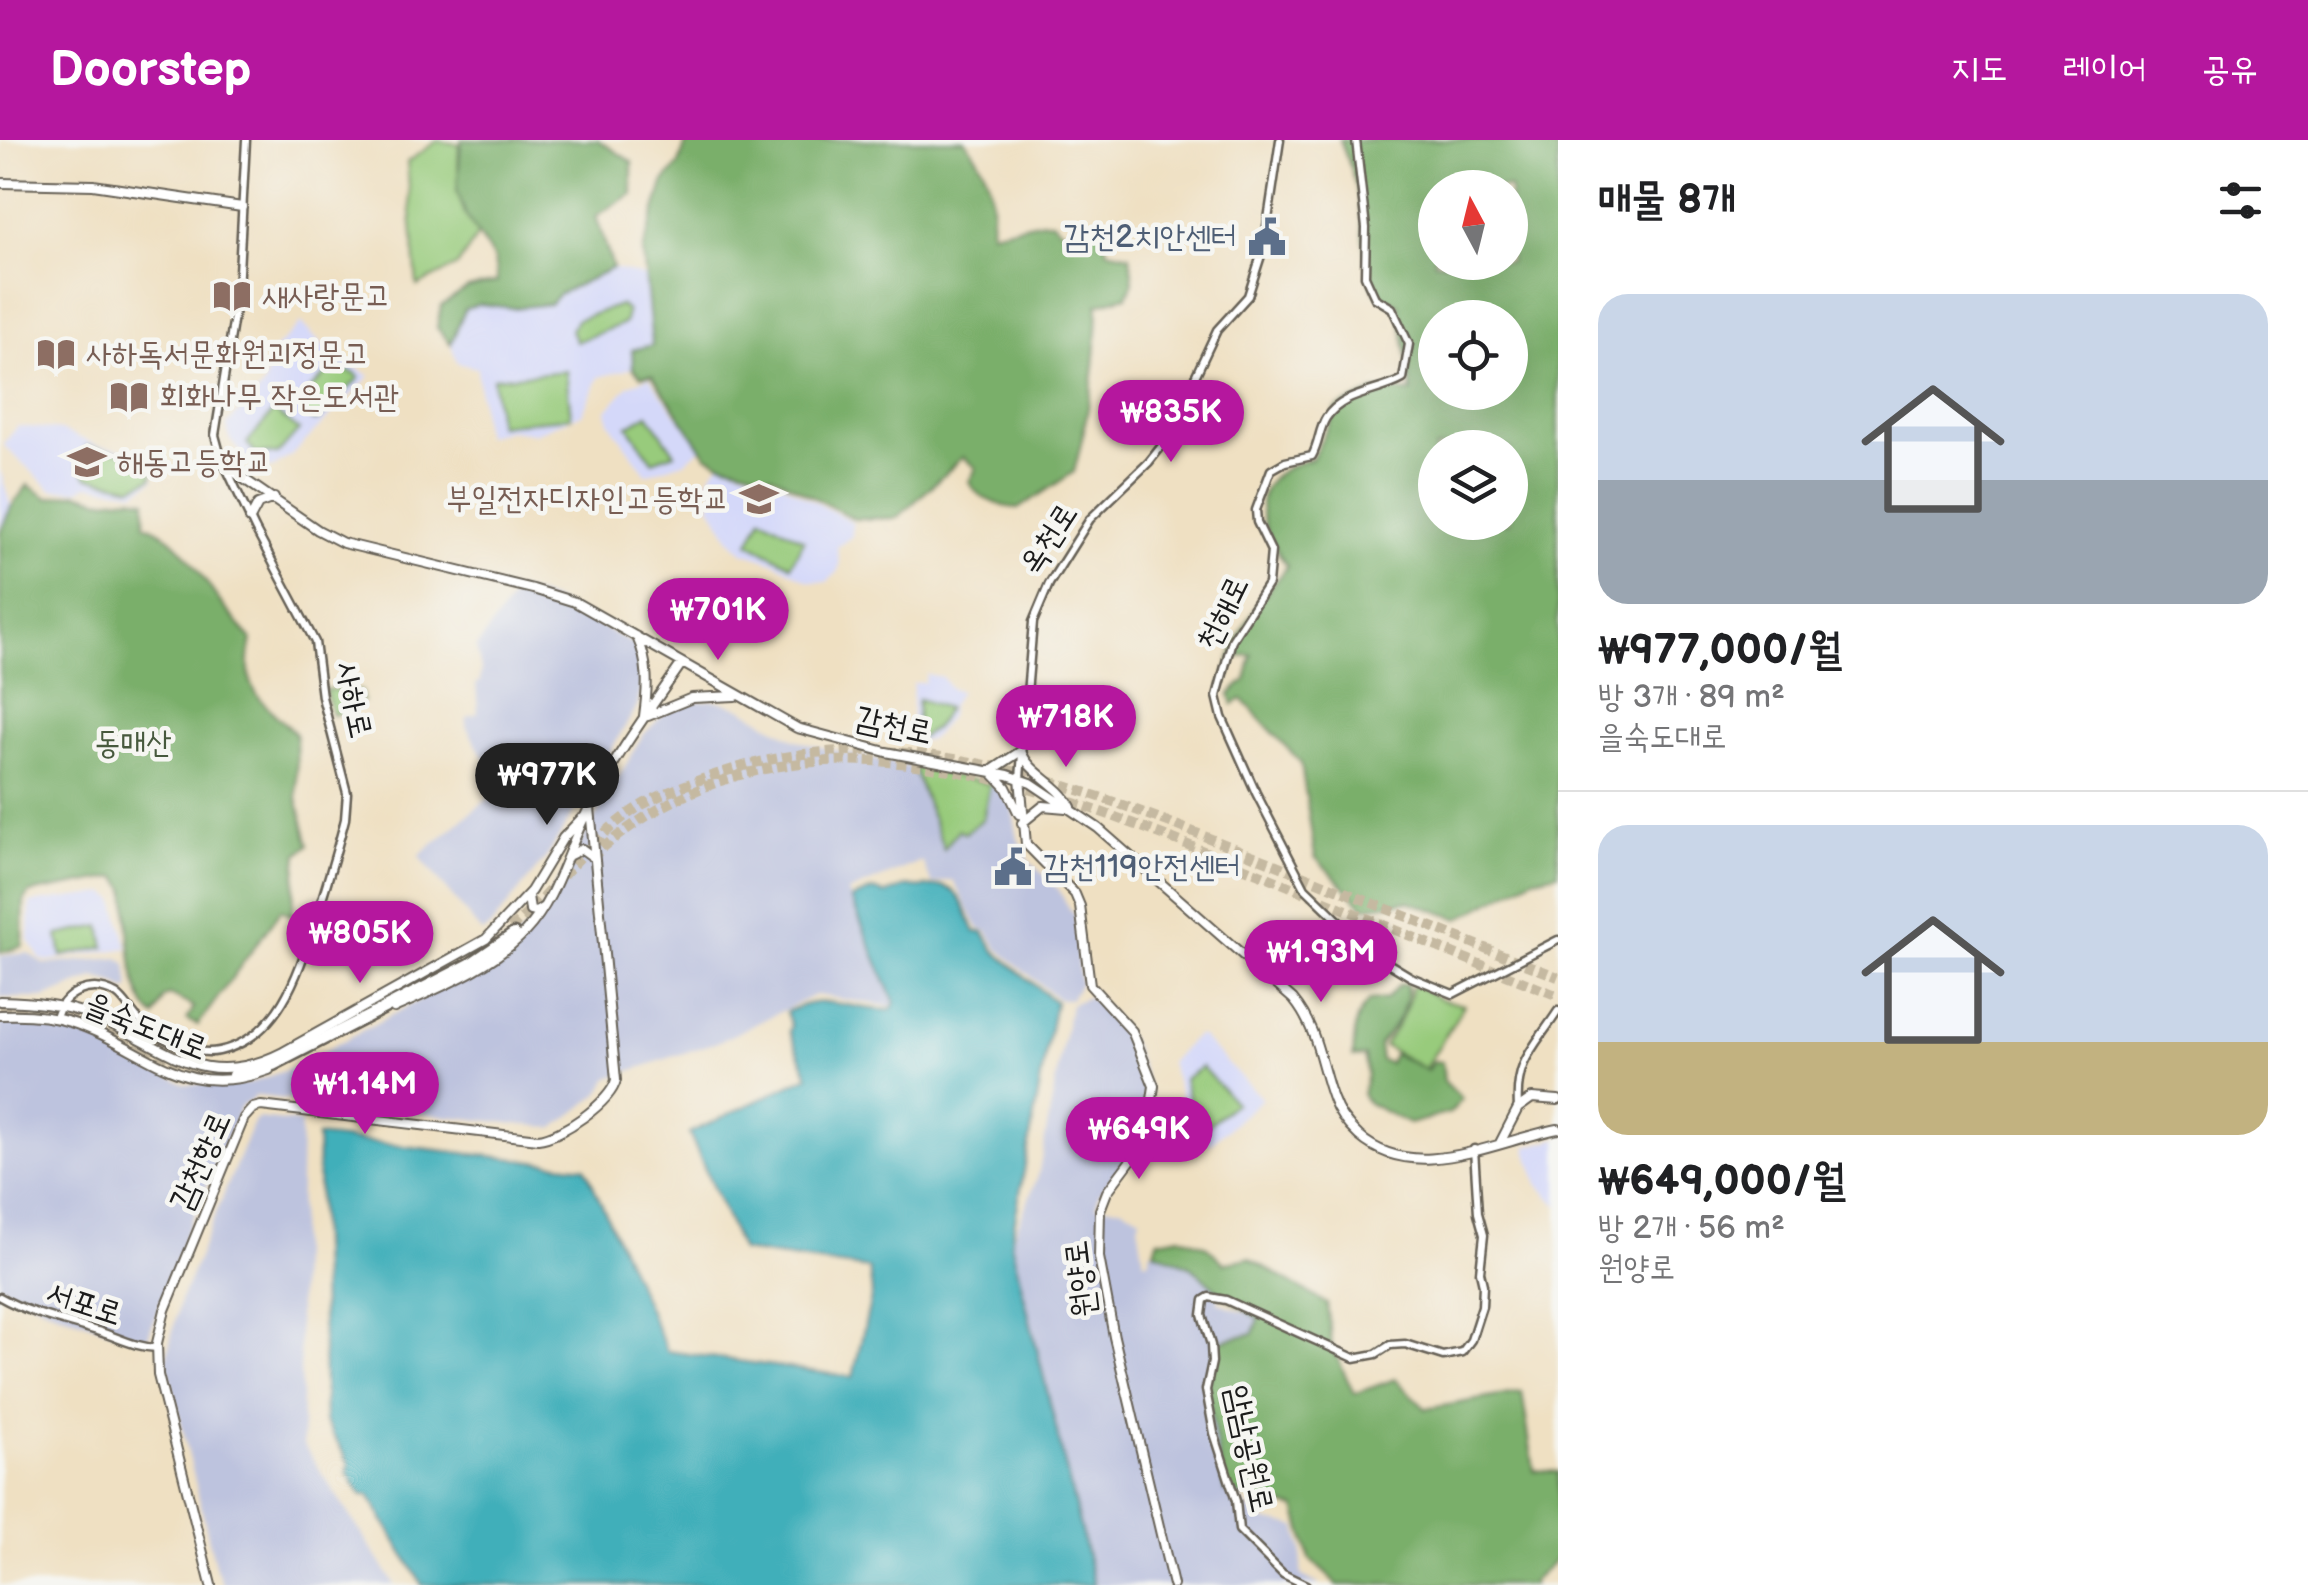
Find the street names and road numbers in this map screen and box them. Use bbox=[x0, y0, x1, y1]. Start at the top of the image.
street label: 옥천로 bbox=[1012, 496, 1086, 582]
street label: 천해로 bbox=[1189, 570, 1257, 656]
street label: 사하로 bbox=[326, 658, 380, 742]
street label: 감천로 bbox=[852, 699, 936, 753]
street label: 을숙도대로 bbox=[79, 985, 213, 1069]
street label: 감천항로 bbox=[162, 1106, 240, 1216]
street label: 원양로 bbox=[1057, 1238, 1105, 1320]
street label: 서포로 bbox=[41, 1274, 127, 1334]
street label: 암남공원로 bbox=[1217, 1382, 1281, 1516]

